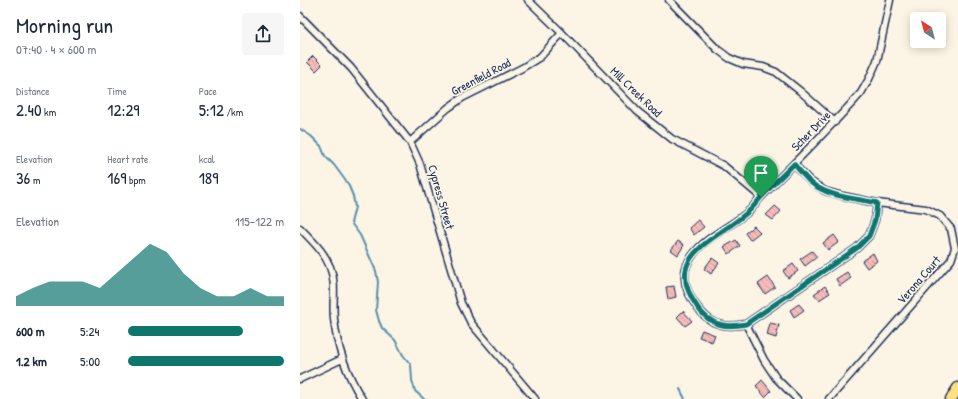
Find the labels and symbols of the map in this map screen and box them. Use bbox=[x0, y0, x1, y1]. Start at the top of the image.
north arrow bbox=[910, 12, 946, 48]
street label: Greenfield Road bbox=[448, 54, 514, 99]
street label: Mill Creek Road bbox=[607, 63, 666, 121]
street label: Scher Drive bbox=[787, 107, 834, 155]
pin bbox=[744, 156, 778, 197]
street label: Cypress Street bbox=[424, 163, 459, 232]
street label: Verona Court bbox=[893, 251, 945, 307]

